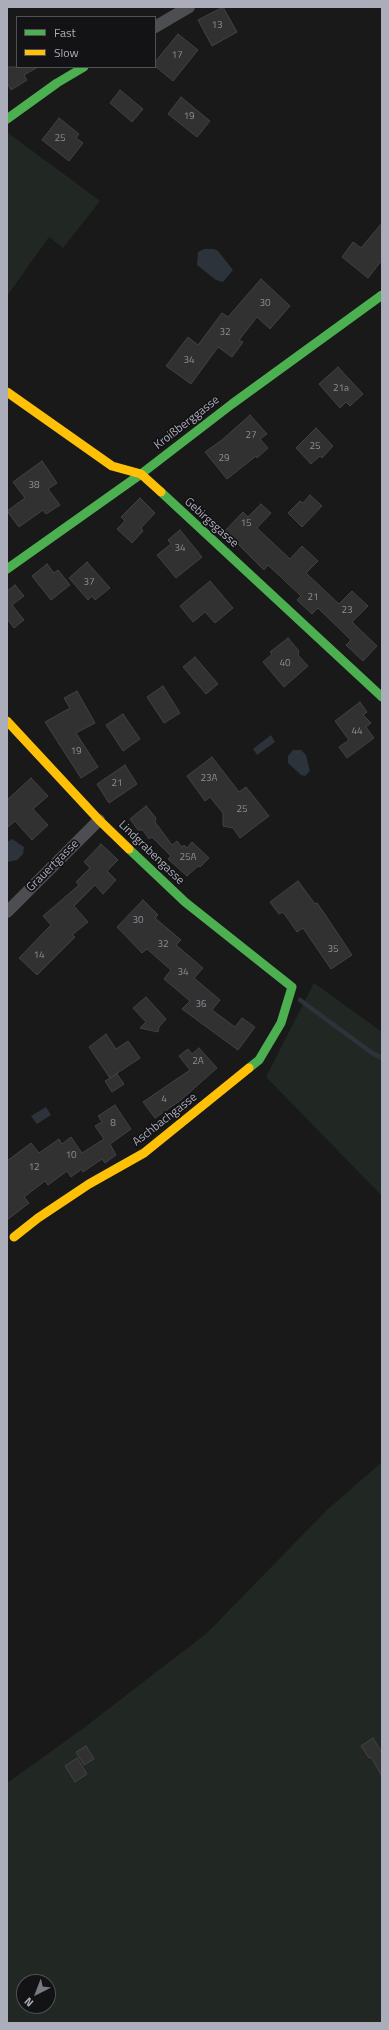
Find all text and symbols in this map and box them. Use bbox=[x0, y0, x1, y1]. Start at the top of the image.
legend bbox=[16, 16, 156, 68]
house number: 13 bbox=[211, 20, 223, 32]
text: Fast bbox=[54, 23, 76, 42]
text: Slow bbox=[54, 43, 79, 62]
house number: 17 bbox=[171, 50, 183, 62]
house number: 19 bbox=[183, 111, 195, 123]
house number: 25 bbox=[54, 133, 66, 145]
house number: 30 bbox=[259, 298, 271, 310]
house number: 32 bbox=[219, 327, 231, 339]
house number: 34 bbox=[183, 355, 195, 367]
house number: 21a bbox=[333, 383, 349, 395]
street label: Kroißberggasse bbox=[152, 393, 222, 453]
house number: 27 bbox=[245, 430, 257, 442]
house number: 25 bbox=[309, 441, 321, 453]
house number: 29 bbox=[218, 453, 230, 465]
house number: 38 bbox=[28, 480, 40, 492]
street label: Gebirgsgasse bbox=[181, 495, 241, 551]
house number: 15 bbox=[240, 518, 252, 530]
house number: 34 bbox=[174, 543, 186, 555]
house number: 37 bbox=[83, 577, 95, 589]
house number: 21 bbox=[307, 592, 319, 604]
house number: 23 bbox=[341, 605, 353, 617]
house number: 40 bbox=[279, 658, 291, 670]
house number: 44 bbox=[351, 726, 363, 738]
house number: 19 bbox=[70, 746, 82, 758]
house number: 23A bbox=[200, 773, 218, 785]
house number: 21 bbox=[111, 778, 123, 790]
house number: 25 bbox=[236, 804, 248, 816]
street label: Lindgrabengasse bbox=[115, 818, 187, 888]
street label: Grauertgasse bbox=[24, 837, 82, 895]
house number: 25A bbox=[179, 852, 197, 864]
house number: 30 bbox=[132, 915, 144, 927]
house number: 32 bbox=[157, 939, 169, 951]
house number: 35 bbox=[327, 944, 339, 956]
house number: 14 bbox=[33, 950, 45, 962]
house number: 34 bbox=[177, 967, 189, 979]
house number: 36 bbox=[195, 999, 207, 1011]
house number: 2A bbox=[192, 1056, 204, 1068]
street label: Aschbachgasse bbox=[130, 1090, 200, 1150]
house number: 4 bbox=[161, 1094, 167, 1106]
house number: 8 bbox=[110, 1118, 116, 1130]
house number: 10 bbox=[65, 1150, 77, 1162]
house number: 12 bbox=[28, 1162, 40, 1174]
north arrow bbox=[16, 1974, 56, 2014]
text: N bbox=[20, 1994, 37, 2011]

